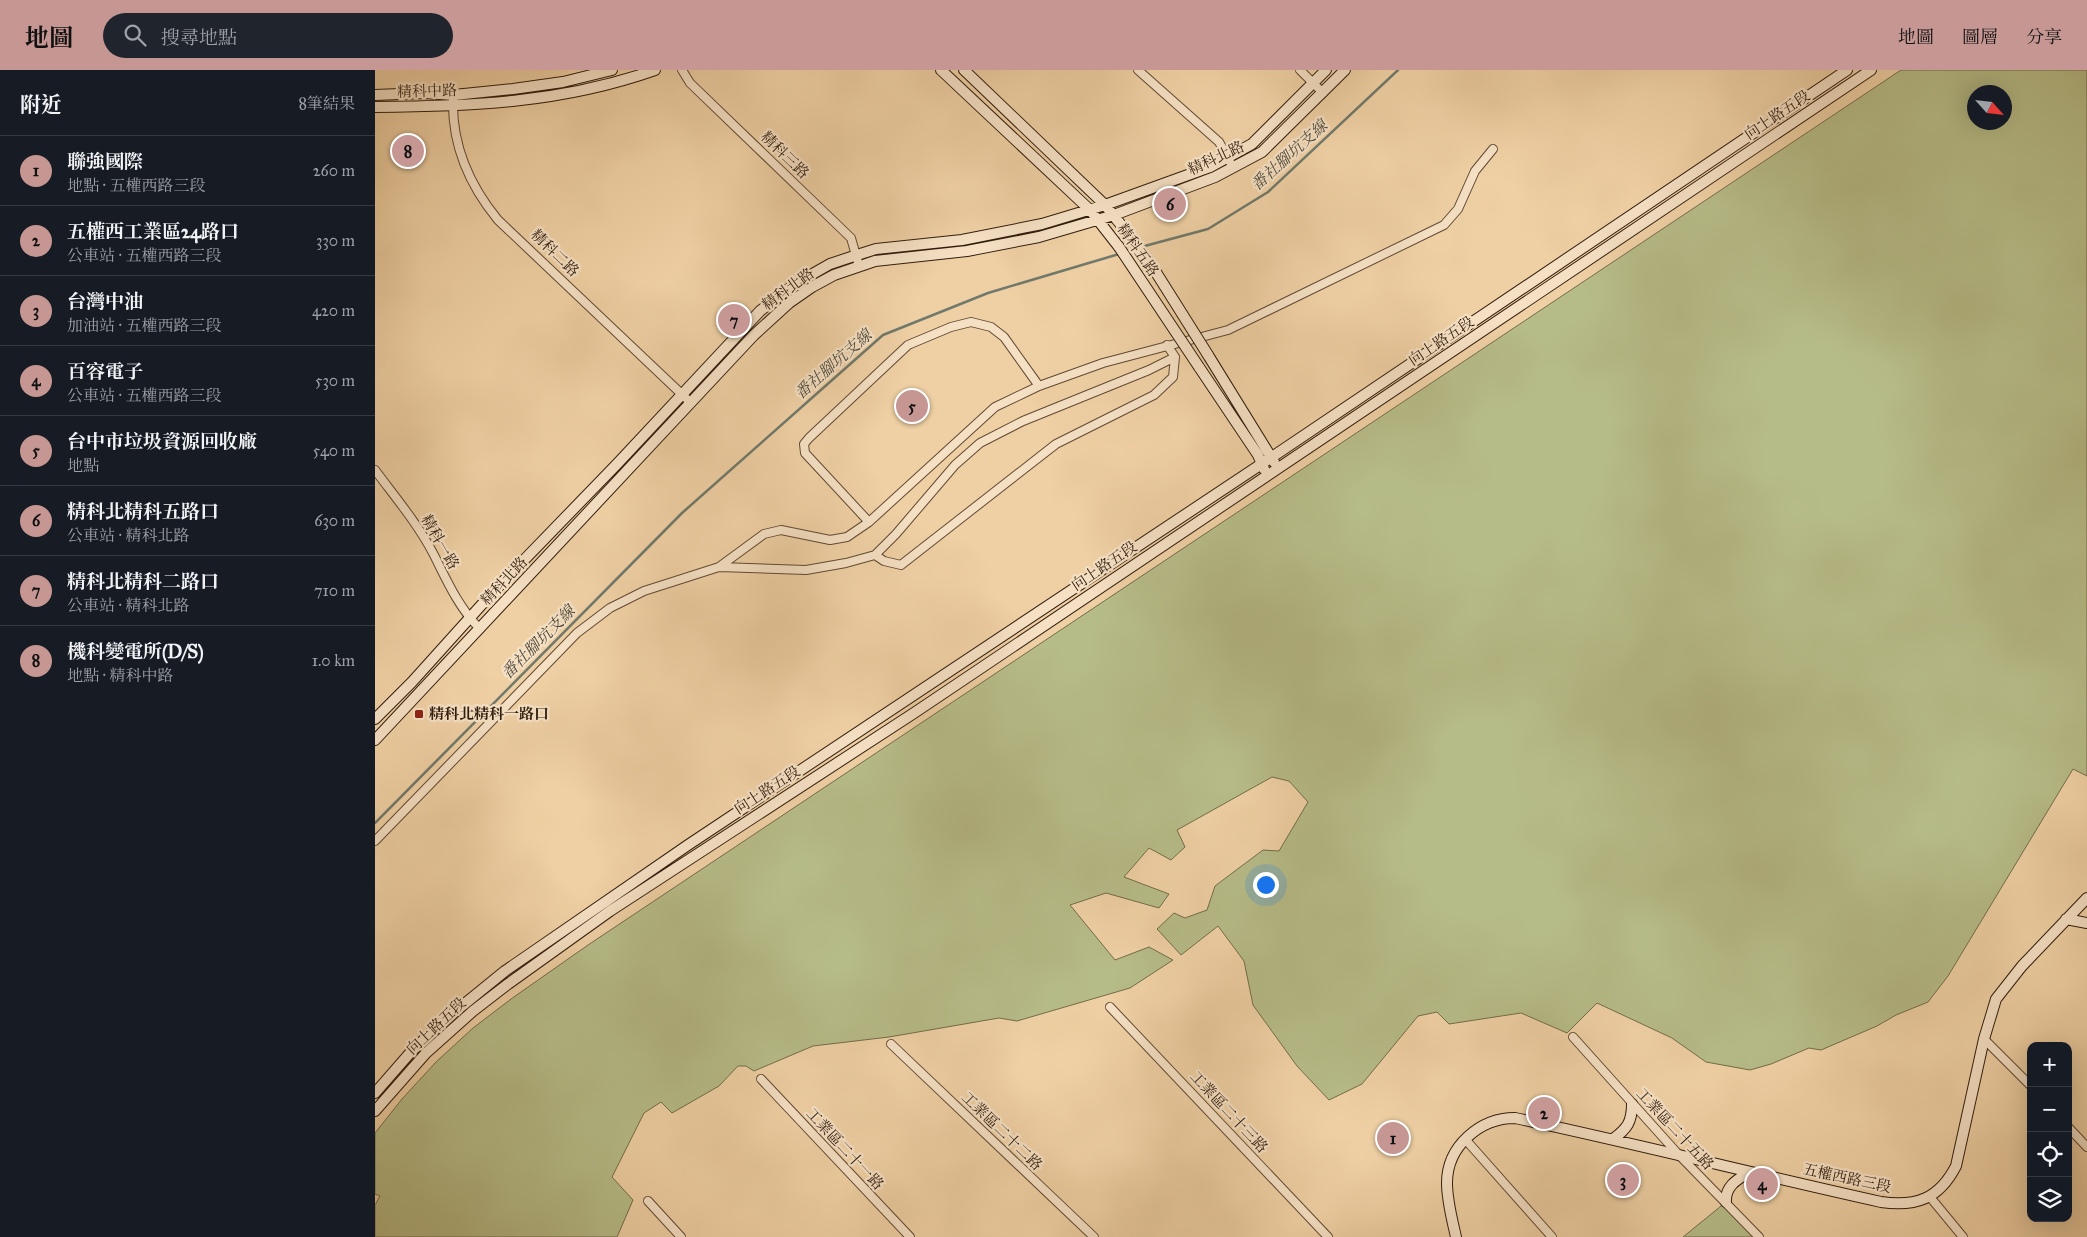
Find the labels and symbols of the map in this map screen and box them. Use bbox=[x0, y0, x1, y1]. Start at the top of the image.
street label: 精科中路 bbox=[397, 81, 457, 101]
north arrow bbox=[1967, 85, 2012, 130]
street label: 向上路五段 bbox=[1741, 87, 1813, 143]
water label: 番社腳坑支線 bbox=[1247, 114, 1333, 194]
street label: 精科三路 bbox=[757, 128, 813, 182]
pin: 8 bbox=[392, 132, 424, 170]
street label: 精科北路 bbox=[1185, 137, 1247, 179]
pin: 6 bbox=[1154, 185, 1186, 223]
street label: 精科五路 bbox=[1113, 220, 1163, 280]
street label: 精科二路 bbox=[527, 226, 583, 280]
street label: 精科北路 bbox=[758, 264, 818, 314]
pin: 7 bbox=[718, 301, 750, 339]
street label: 向上路五段 bbox=[1405, 313, 1477, 369]
water label: 番社腳坑支線 bbox=[791, 324, 877, 403]
pin: 5 bbox=[896, 387, 928, 425]
street label: 精科一路 bbox=[417, 512, 463, 572]
street label: 向上路五段 bbox=[1068, 538, 1140, 594]
street label: 精科北路 bbox=[477, 553, 531, 609]
water label: 番社腳坑支線 bbox=[497, 600, 580, 683]
place label: 精科北精科一路口 bbox=[429, 705, 549, 723]
marker: 精科北精科一路口 bbox=[413, 708, 425, 720]
street label: 向上路五段 bbox=[731, 762, 803, 818]
your location bbox=[1253, 872, 1279, 898]
street label: 向上路五段 bbox=[402, 994, 470, 1058]
street label: 工業區二十三路 bbox=[1187, 1067, 1271, 1157]
street label: 工業區二十五路 bbox=[1633, 1084, 1717, 1174]
street label: 工業區二十二路 bbox=[958, 1088, 1046, 1174]
pin: 2 bbox=[1528, 1094, 1560, 1132]
street label: 工業區二十一路 bbox=[803, 1104, 887, 1194]
pin: 1 bbox=[1377, 1119, 1409, 1157]
street label: 五權西路三段 bbox=[1801, 1160, 1893, 1196]
pin: 3 bbox=[1607, 1161, 1639, 1199]
pin: 4 bbox=[1746, 1165, 1778, 1203]

